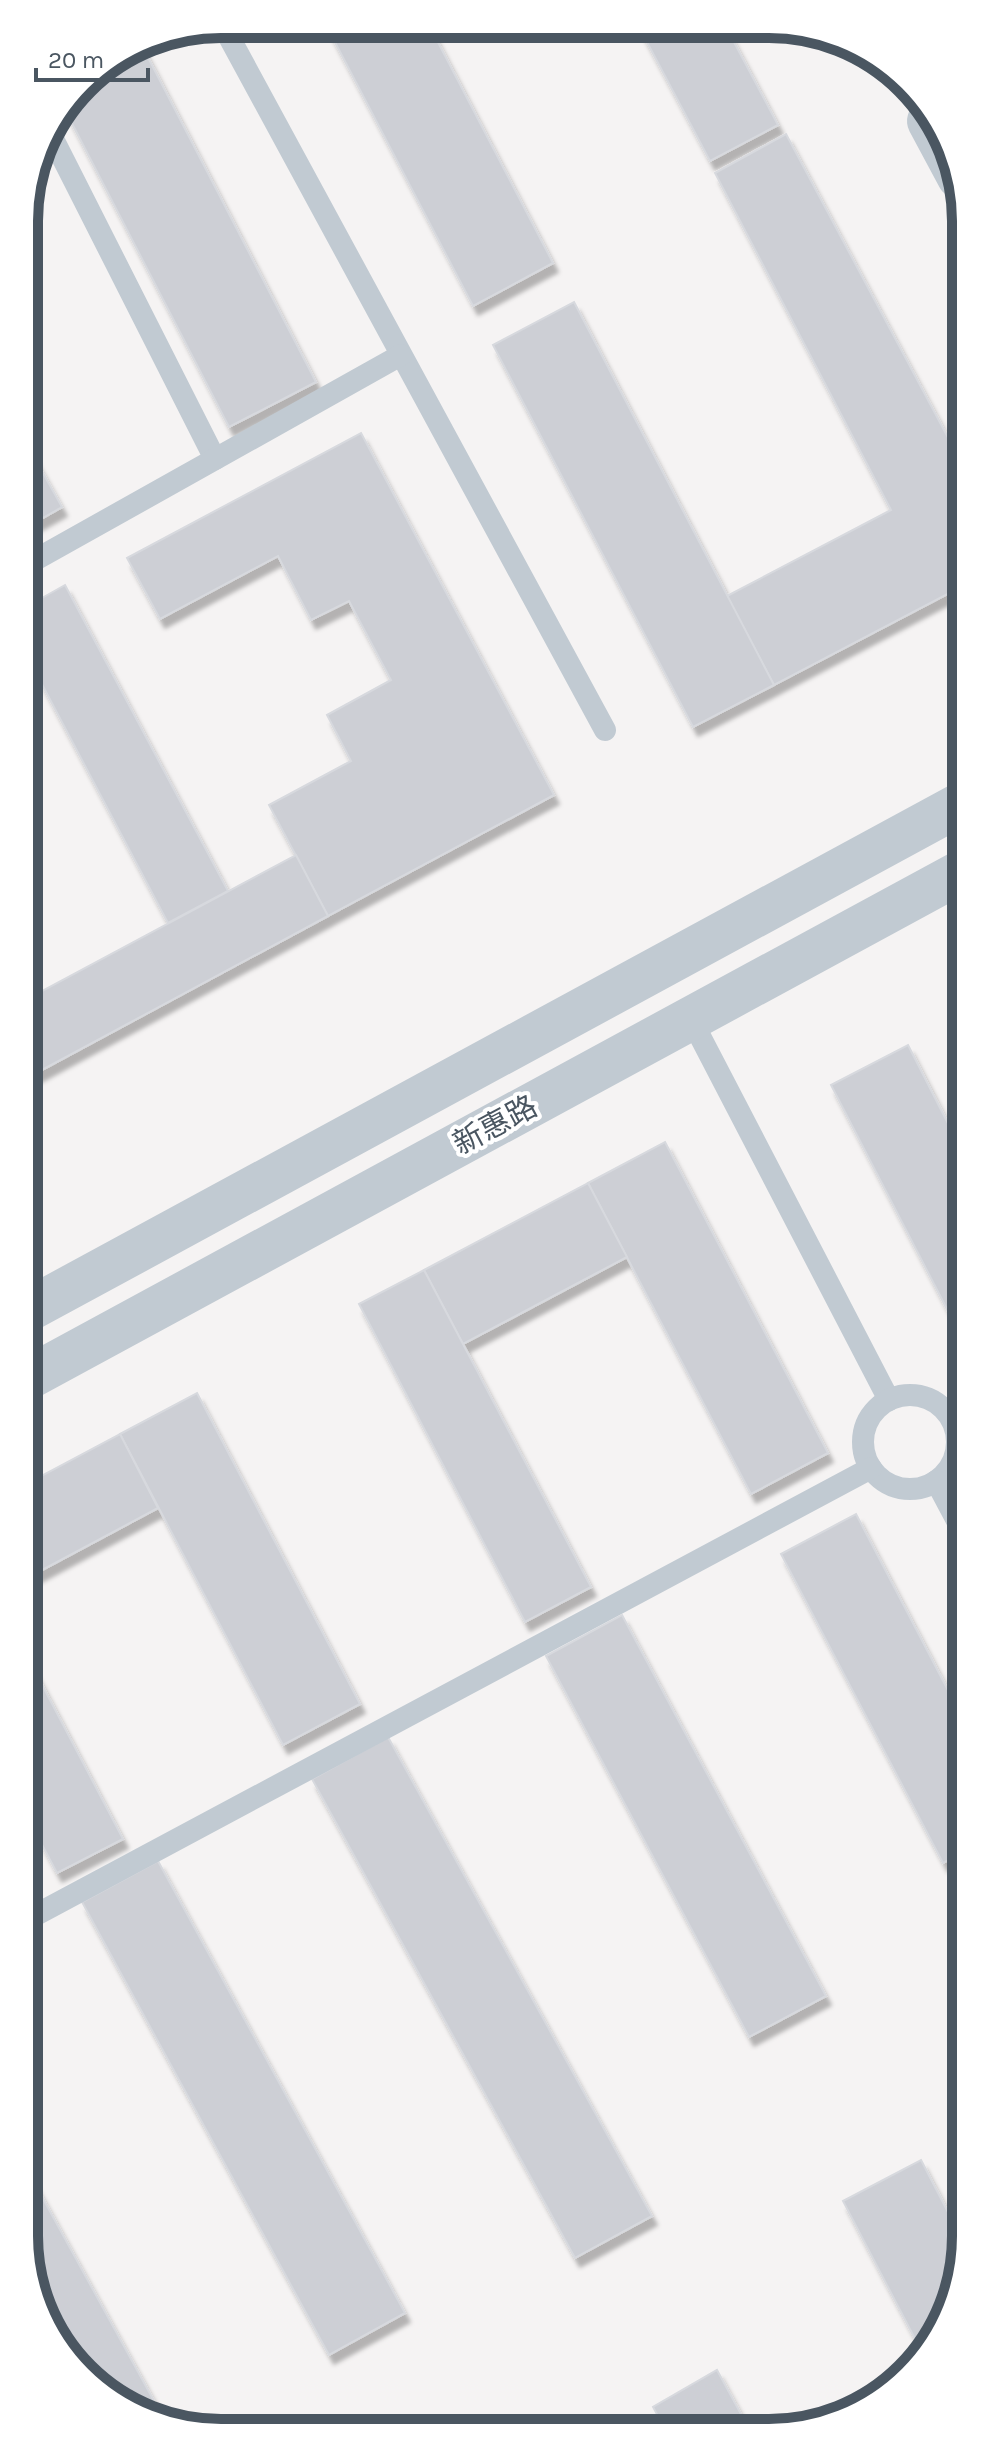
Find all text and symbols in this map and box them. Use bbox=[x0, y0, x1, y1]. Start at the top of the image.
scale bar bbox=[36, 32, 148, 82]
text: 20 m bbox=[48, 46, 104, 74]
street label: 新惠路 bbox=[447, 1088, 543, 1162]

